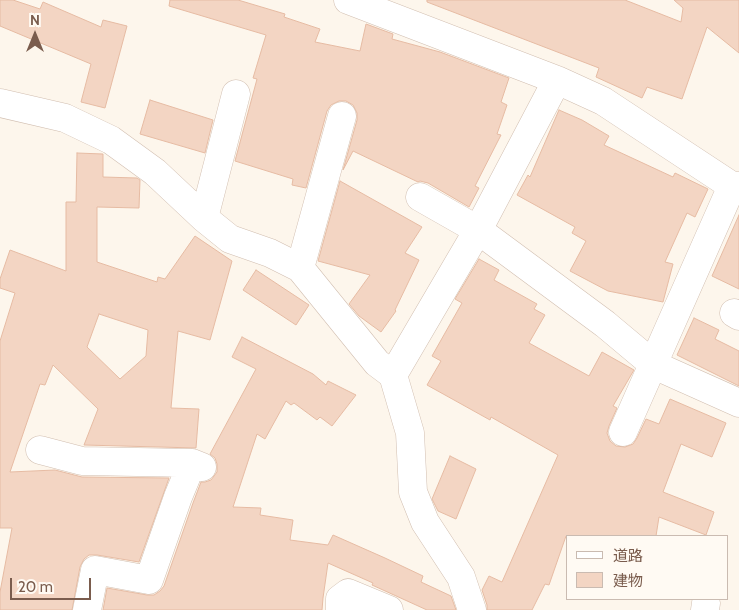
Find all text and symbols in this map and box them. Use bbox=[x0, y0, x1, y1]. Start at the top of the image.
north arrow bbox=[10, 10, 60, 60]
text: N bbox=[30, 11, 40, 29]
legend bbox=[566, 535, 729, 600]
text: 道路 bbox=[613, 547, 643, 565]
scale bar bbox=[12, 568, 94, 600]
text: 建物 bbox=[613, 572, 643, 590]
text: 20 m bbox=[18, 578, 53, 596]

